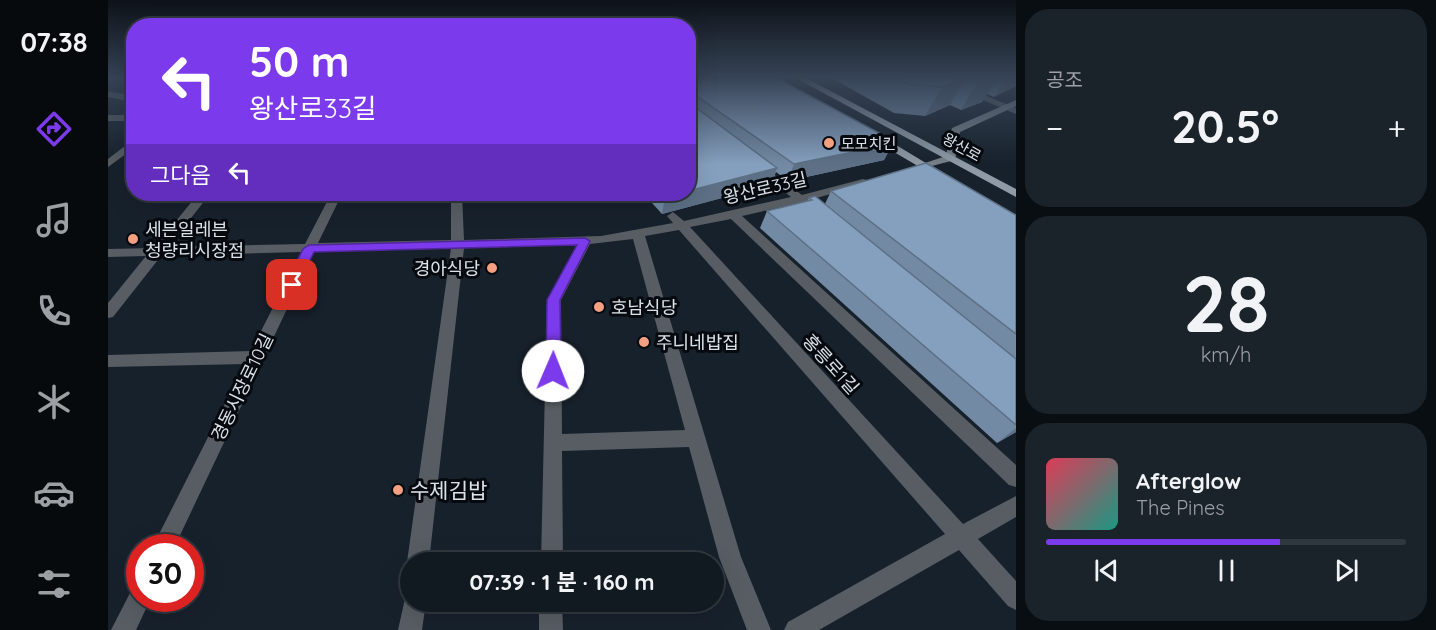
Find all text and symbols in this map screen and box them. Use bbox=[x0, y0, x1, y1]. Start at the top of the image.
text: 07:38 bbox=[21, 25, 88, 59]
text: 50 m bbox=[249, 35, 349, 88]
icon: left bbox=[150, 42, 228, 120]
text: 공조 bbox=[1046, 67, 1083, 92]
text: 왕산로33길 bbox=[249, 91, 377, 125]
text: 20.5° bbox=[1171, 98, 1279, 154]
text: − bbox=[1046, 107, 1063, 148]
text: + bbox=[1387, 107, 1406, 148]
icon: directions bbox=[33, 108, 75, 150]
street label: 왕산로 bbox=[939, 129, 985, 165]
place label: 모모치킨 bbox=[841, 134, 896, 153]
marker: 모모치킨 bbox=[822, 136, 836, 150]
icon: left bbox=[223, 156, 256, 189]
text: 그다음 bbox=[150, 161, 211, 189]
street label: 왕산로33길 bbox=[721, 167, 809, 209]
icon: music bbox=[33, 199, 75, 241]
place label: 세븐일레븐 청량리시장점 bbox=[145, 218, 244, 262]
marker: 세븐일레븐 청량리시장점 bbox=[126, 232, 140, 246]
text: 28 bbox=[1182, 254, 1270, 352]
place label: 경아식당 bbox=[414, 257, 480, 280]
pin bbox=[266, 259, 317, 310]
marker: 경아식당 bbox=[485, 261, 499, 275]
icon: arrive bbox=[275, 268, 308, 301]
icon: phone bbox=[33, 290, 75, 332]
place label: 호남식당 bbox=[611, 296, 677, 319]
marker: 호남식당 bbox=[592, 300, 606, 314]
street label: 경동시장로10길 bbox=[206, 329, 278, 445]
street label: 홍릉로1길 bbox=[798, 329, 864, 399]
place label: 주니네밥집 bbox=[656, 331, 739, 354]
marker: 주니네밥집 bbox=[637, 335, 651, 349]
position arrow bbox=[521, 339, 585, 403]
text: km/h bbox=[1201, 342, 1251, 367]
icon: climate bbox=[33, 381, 75, 423]
text: Afterglow bbox=[1136, 467, 1241, 495]
icon: car bbox=[33, 472, 75, 514]
place label: 수제김밥 bbox=[410, 477, 487, 503]
marker: 수제김밥 bbox=[391, 483, 405, 497]
text: The Pines bbox=[1136, 495, 1225, 520]
speed limit sign: 30 bbox=[126, 534, 204, 612]
icon: previous bbox=[1090, 554, 1123, 587]
icon: pause bbox=[1210, 554, 1243, 587]
icon: next bbox=[1330, 554, 1363, 587]
icon: filters bbox=[33, 563, 75, 605]
text: 07:39 · 1 분 · 160 m bbox=[469, 568, 655, 596]

